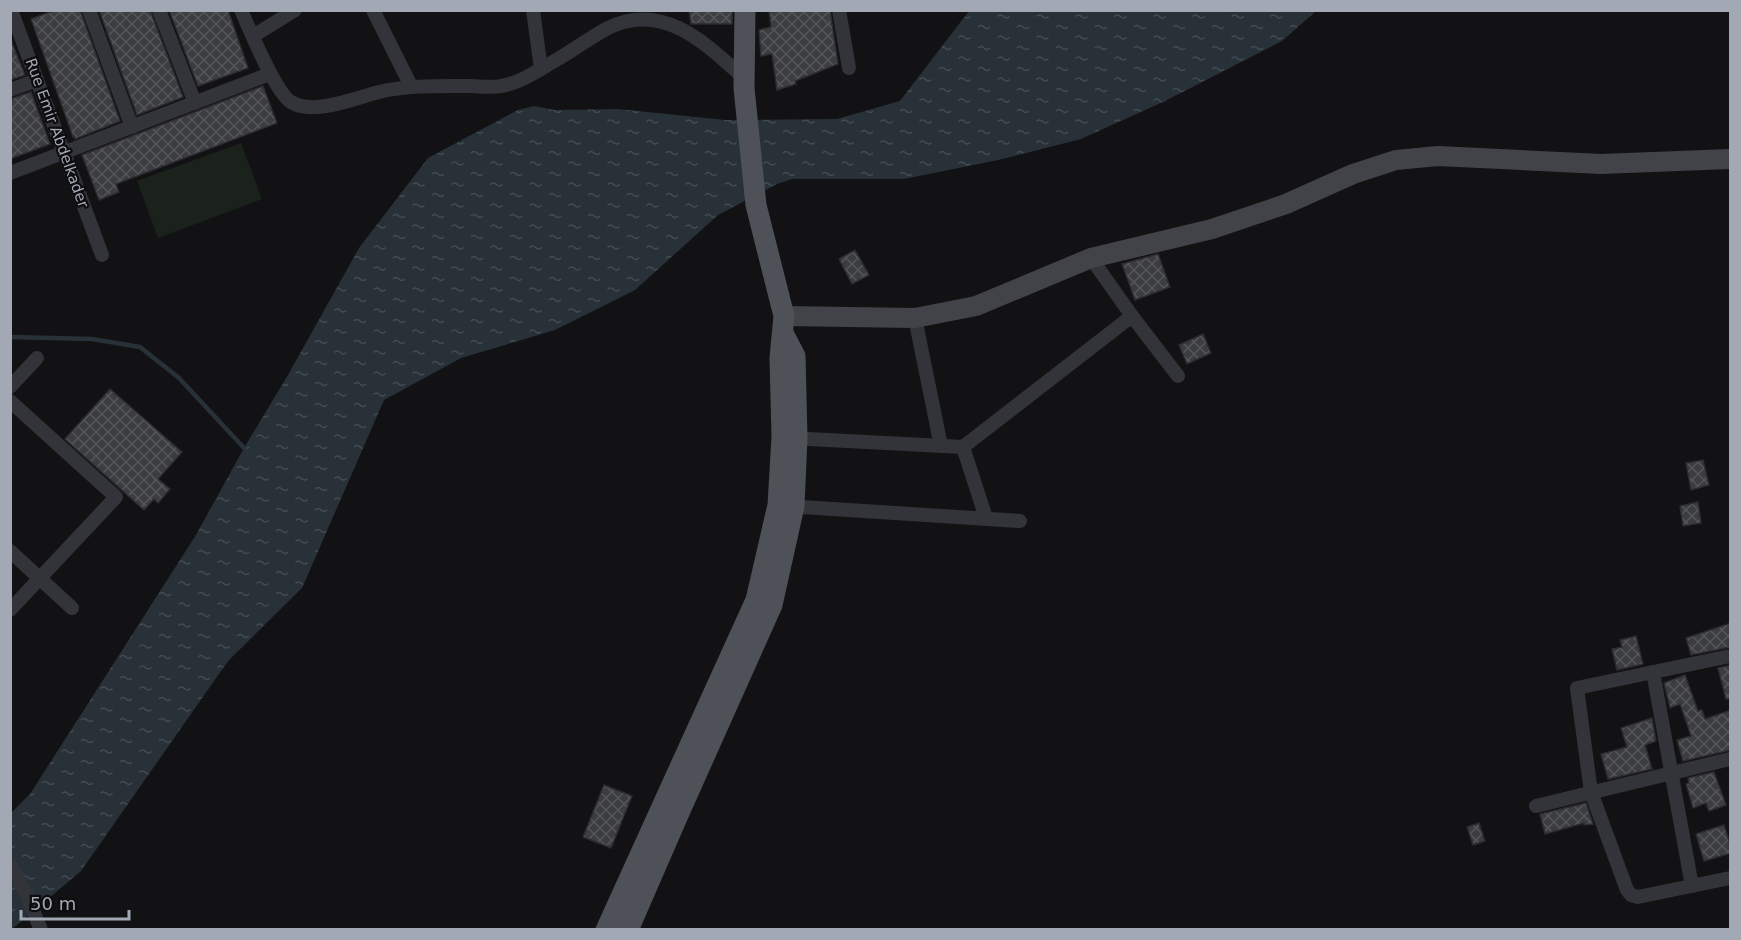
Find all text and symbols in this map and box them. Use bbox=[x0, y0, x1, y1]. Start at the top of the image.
street label: Rue Emir Abdelkader bbox=[22, 56, 93, 211]
scale bar bbox=[21, 883, 129, 921]
text: 50 m bbox=[30, 893, 76, 914]

